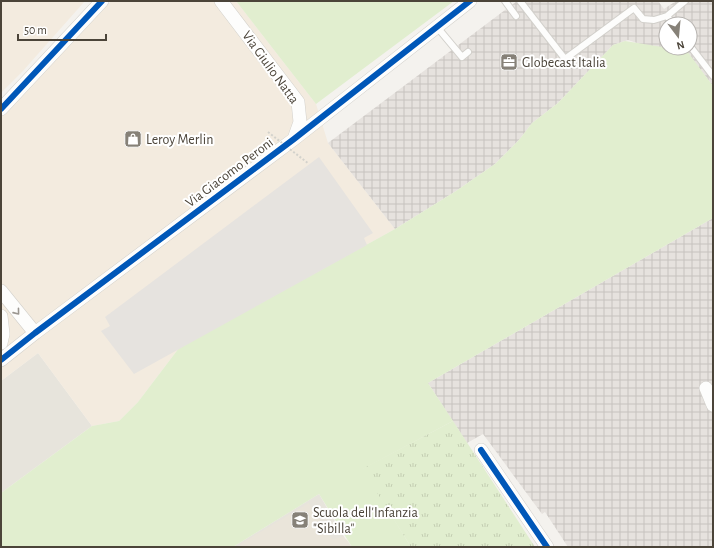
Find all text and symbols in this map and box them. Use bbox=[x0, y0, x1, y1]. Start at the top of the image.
scale bar bbox=[18, 16, 106, 42]
north arrow bbox=[658, 16, 698, 56]
text: 50 m bbox=[24, 24, 47, 36]
street label: Via Giulio Natta bbox=[239, 29, 301, 107]
text: N bbox=[675, 39, 686, 51]
office icon: Globecast Italia bbox=[499, 52, 519, 72]
place label: Globecast Italia bbox=[522, 56, 606, 70]
shop icon: Leroy Merlin bbox=[123, 129, 143, 149]
place label: Leroy Merlin bbox=[146, 133, 213, 147]
street label: Via Giacomo Peroni bbox=[183, 135, 276, 210]
one-way arrow bbox=[13, 308, 20, 315]
place label: Scuola dell'Infanzia "Sibilla" bbox=[313, 506, 418, 536]
school or university icon: Scuola dell'Infanzia "Sibilla" bbox=[290, 510, 310, 530]

